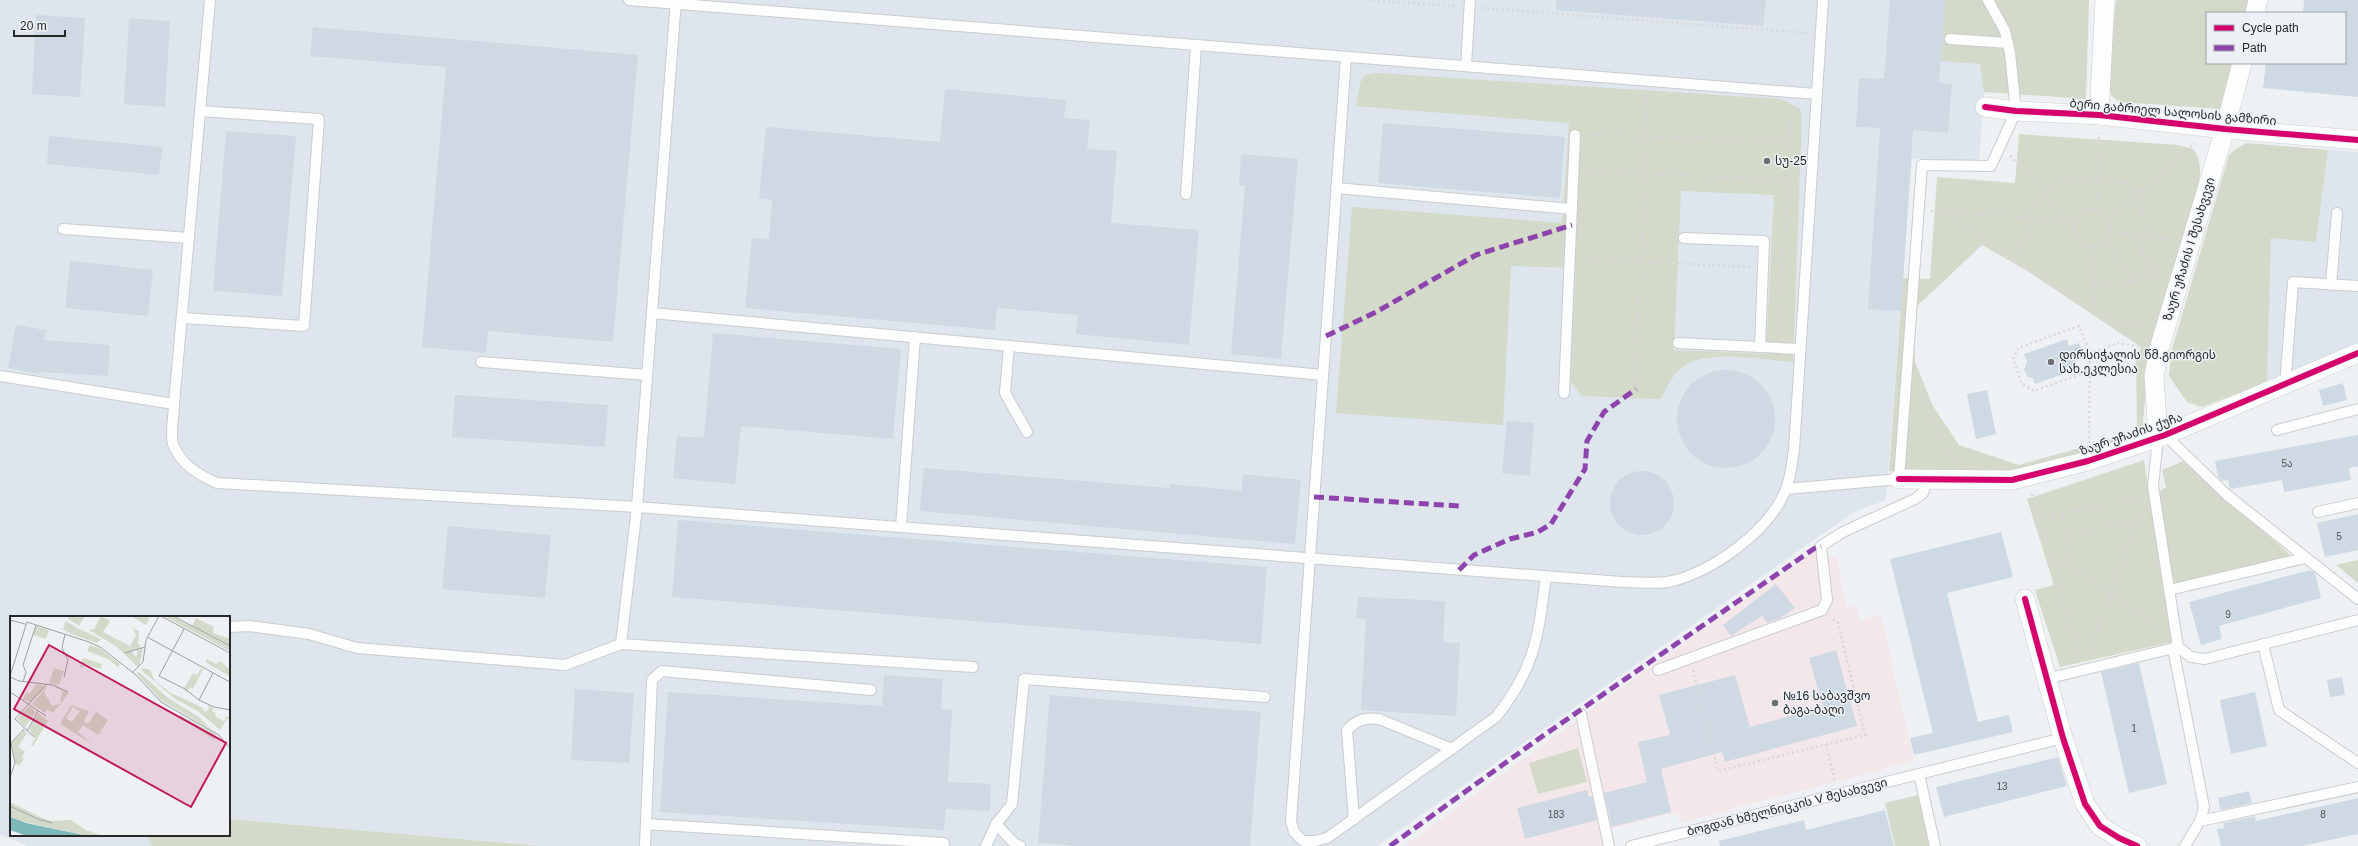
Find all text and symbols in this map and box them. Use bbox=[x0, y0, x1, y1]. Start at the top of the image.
scale bar bbox=[14, 12, 65, 38]
legend bbox=[2206, 12, 2346, 64]
text: 20 m bbox=[20, 19, 47, 33]
text: Cycle path bbox=[2242, 21, 2299, 35]
text: Path bbox=[2242, 41, 2267, 55]
street label: ბერი გაბრიელ სალოსის გამზირი bbox=[2069, 96, 2277, 129]
place label: სუ-25 bbox=[1775, 154, 1807, 168]
marker: სუ-25 bbox=[1762, 156, 1772, 166]
street label: ზაურ უჩაძის I შესახვევი bbox=[2161, 176, 2218, 322]
place label: დირსიჭალის წმ.გიორგის სახ.ეკლესია bbox=[2059, 348, 2216, 377]
marker: დირსიჭალის წმ.გიორგის სახ.ეკლესია bbox=[2046, 357, 2056, 367]
street label: ზაურ უჩაძის ქუჩა bbox=[2078, 410, 2184, 458]
house number: 5ა bbox=[2281, 458, 2293, 469]
house number: 5 bbox=[2336, 531, 2342, 542]
house number: 9 bbox=[2225, 609, 2231, 620]
inset map bbox=[10, 616, 230, 836]
place label: №16 საბავშვო ბაგა-ბაღი bbox=[1783, 689, 1870, 718]
marker: №16 საბავშვო ბაგა-ბაღი bbox=[1770, 698, 1780, 708]
house number: 1 bbox=[2131, 723, 2137, 734]
street label: ბოგდან ხმელნიცკის V შესახვევი bbox=[1685, 775, 1889, 840]
house number: 13 bbox=[1996, 781, 2008, 792]
house number: 183 bbox=[1548, 809, 1565, 820]
house number: 8 bbox=[2320, 809, 2326, 820]

